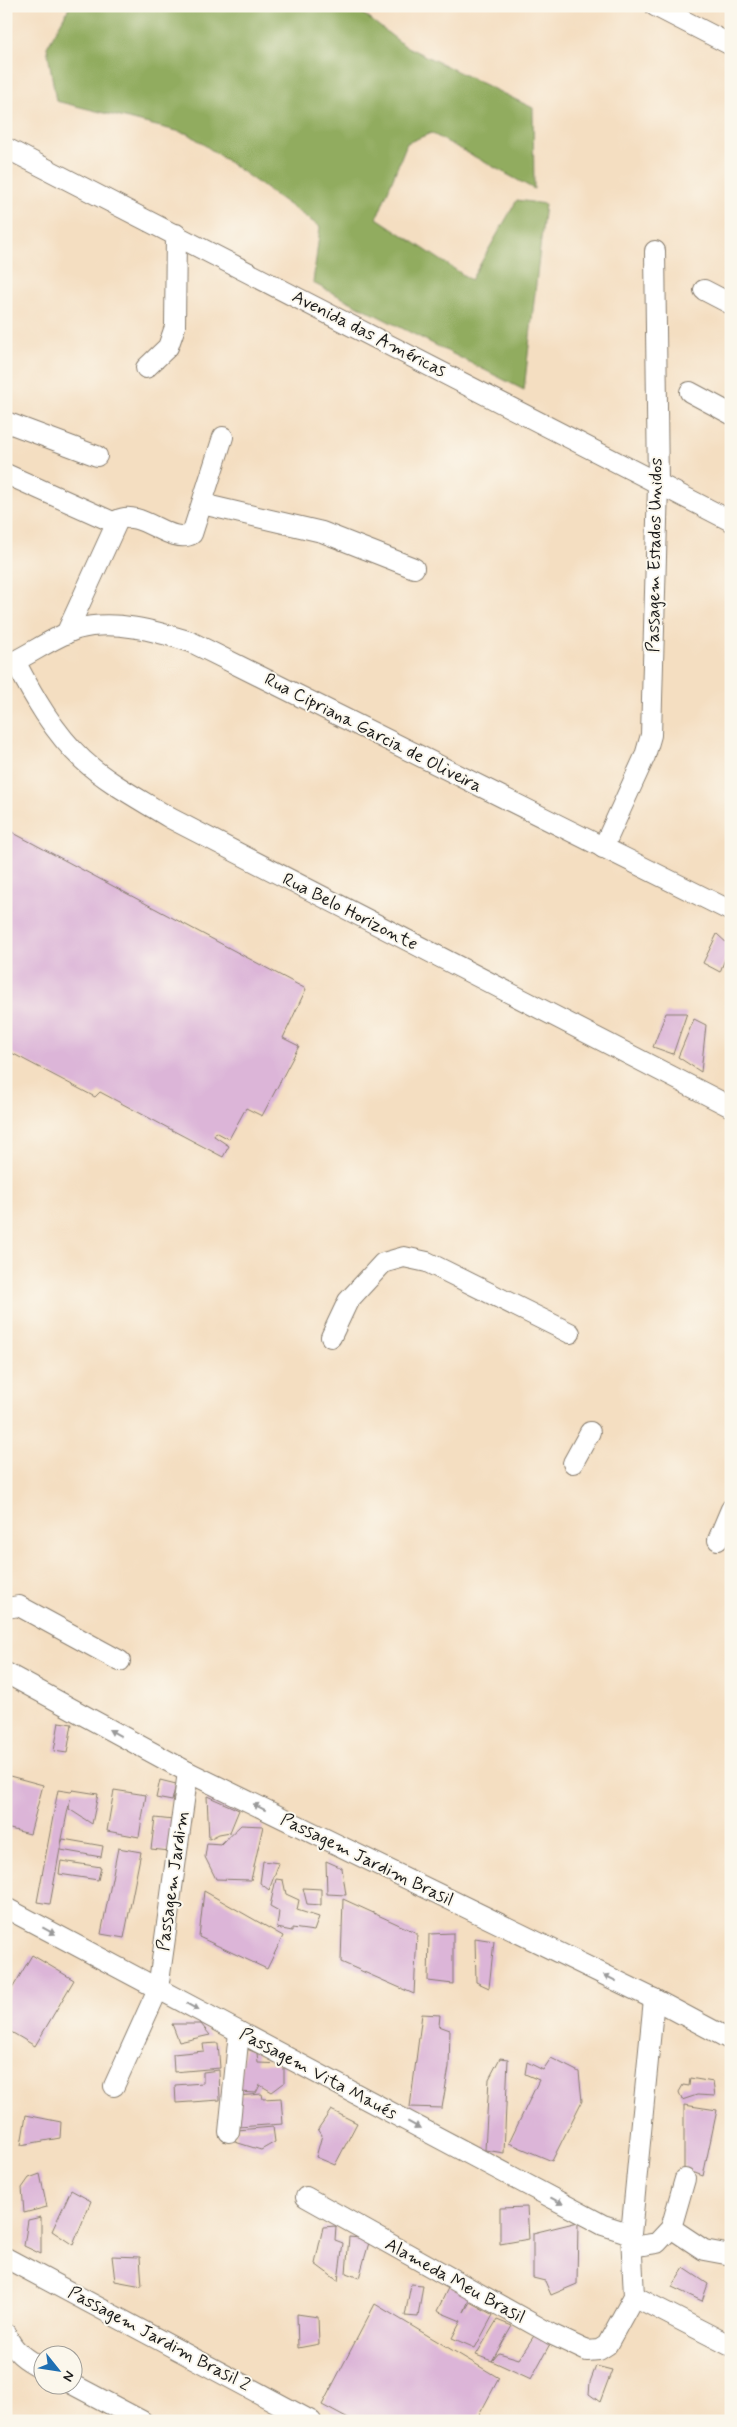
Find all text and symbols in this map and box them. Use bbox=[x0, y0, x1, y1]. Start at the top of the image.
street label: Avenida das Américas bbox=[288, 285, 450, 383]
street label: Passagem Estados Unidos bbox=[641, 457, 669, 653]
street label: Rua Cipriana Garcia de Oliveira bbox=[260, 668, 486, 798]
street label: Rua Belo Horizonte bbox=[278, 867, 422, 957]
one-way arrow bbox=[108, 1728, 122, 1737]
one-way arrow bbox=[252, 1803, 266, 1811]
street label: Passagem Jardim Brasil bbox=[277, 1808, 457, 1912]
street label: Passagem Jardim bbox=[151, 1810, 195, 1952]
one-way arrow bbox=[42, 1927, 57, 1935]
one-way arrow bbox=[603, 1974, 617, 1982]
one-way arrow bbox=[185, 2003, 200, 2011]
street label: Passagem Vita Maués bbox=[235, 2022, 401, 2126]
one-way arrow bbox=[407, 2120, 420, 2129]
one-way arrow bbox=[550, 2197, 564, 2205]
street label: Alameda Meu Brasil bbox=[381, 2233, 529, 2329]
street label: Passagem Jardim Brasil 2 bbox=[64, 2281, 255, 2397]
north arrow bbox=[32, 2344, 82, 2394]
text: N bbox=[58, 2367, 79, 2385]

